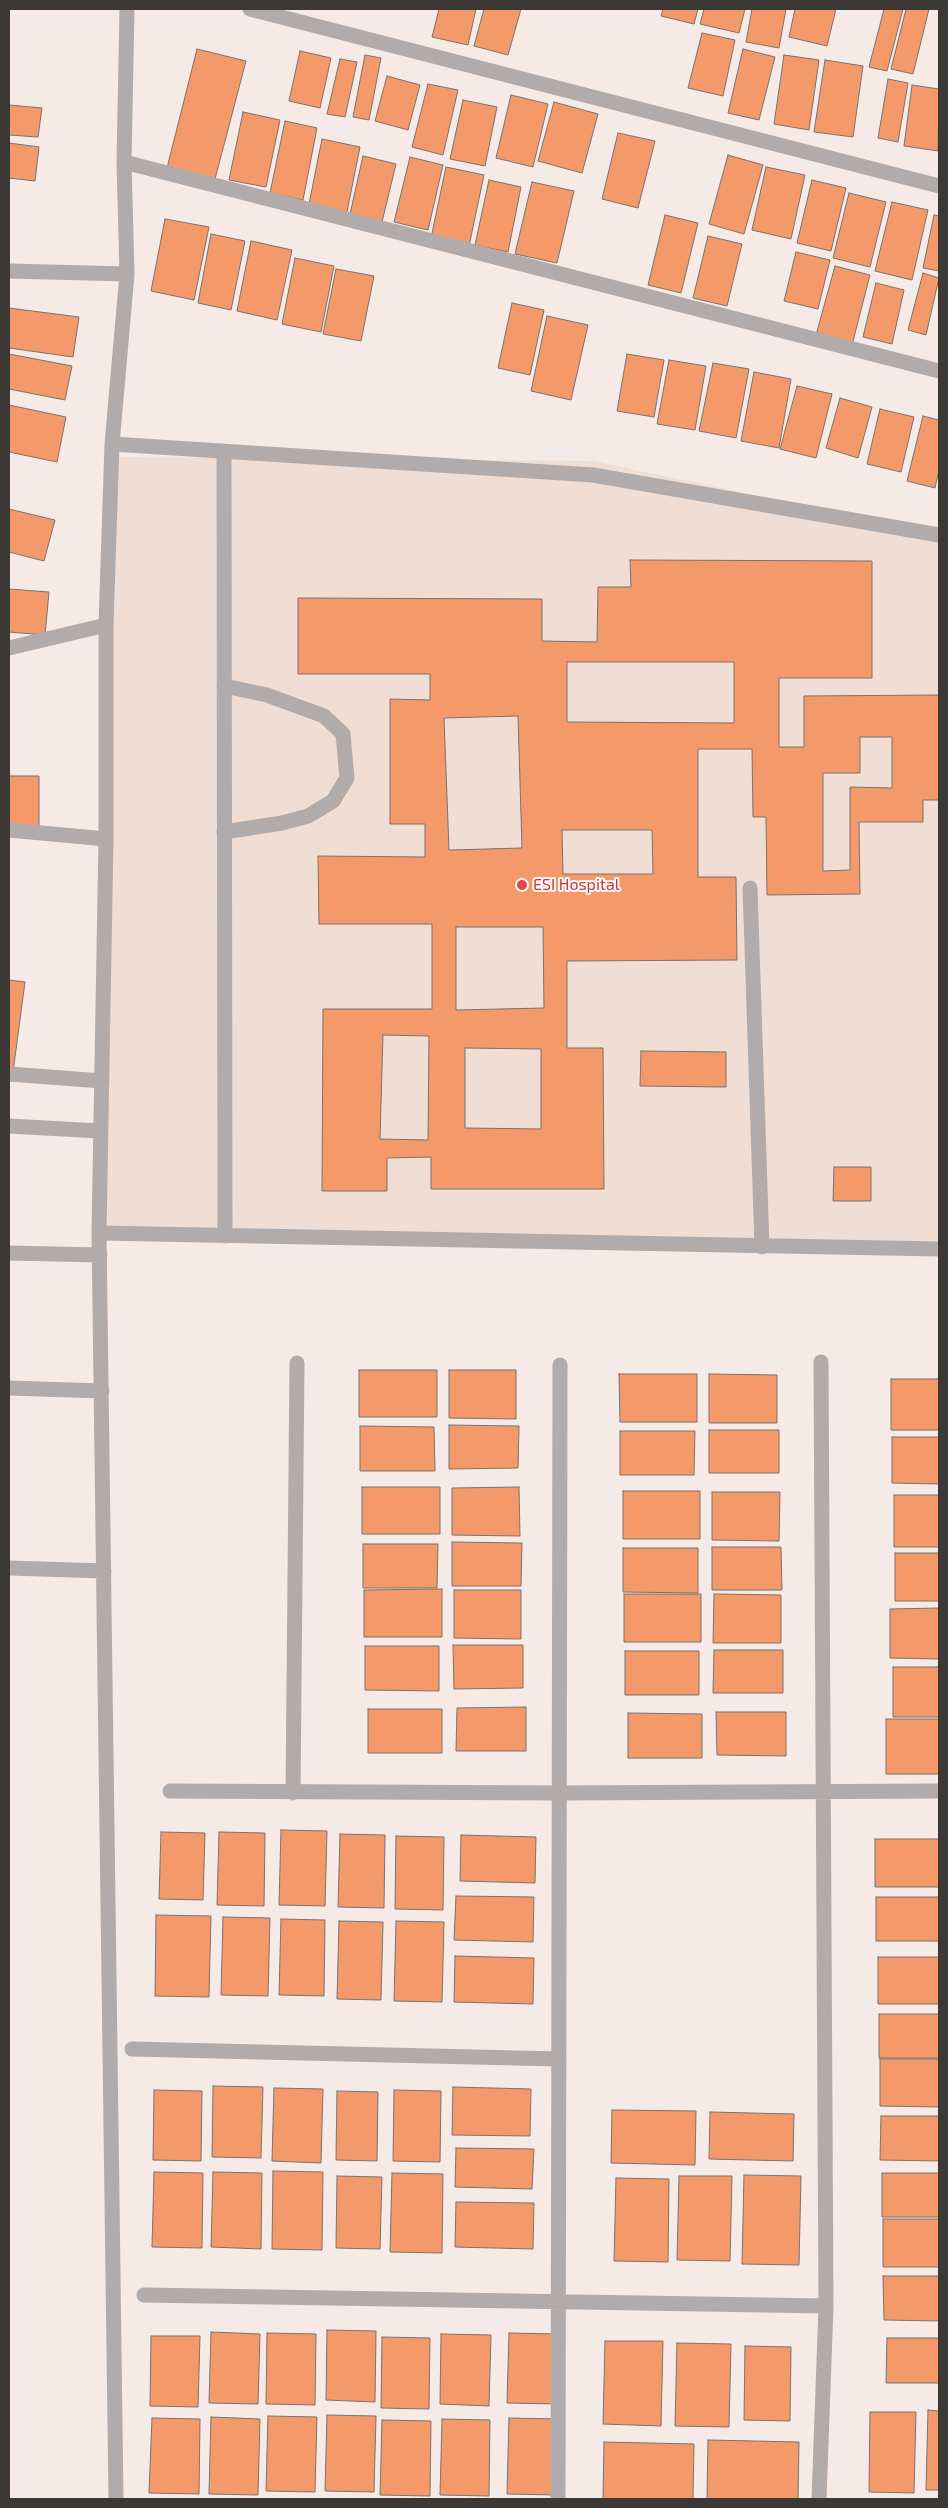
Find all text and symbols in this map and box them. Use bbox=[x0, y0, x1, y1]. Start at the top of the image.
place label: ESI Hospital bbox=[533, 875, 619, 895]
marker: ESI Hospital bbox=[515, 878, 529, 892]

